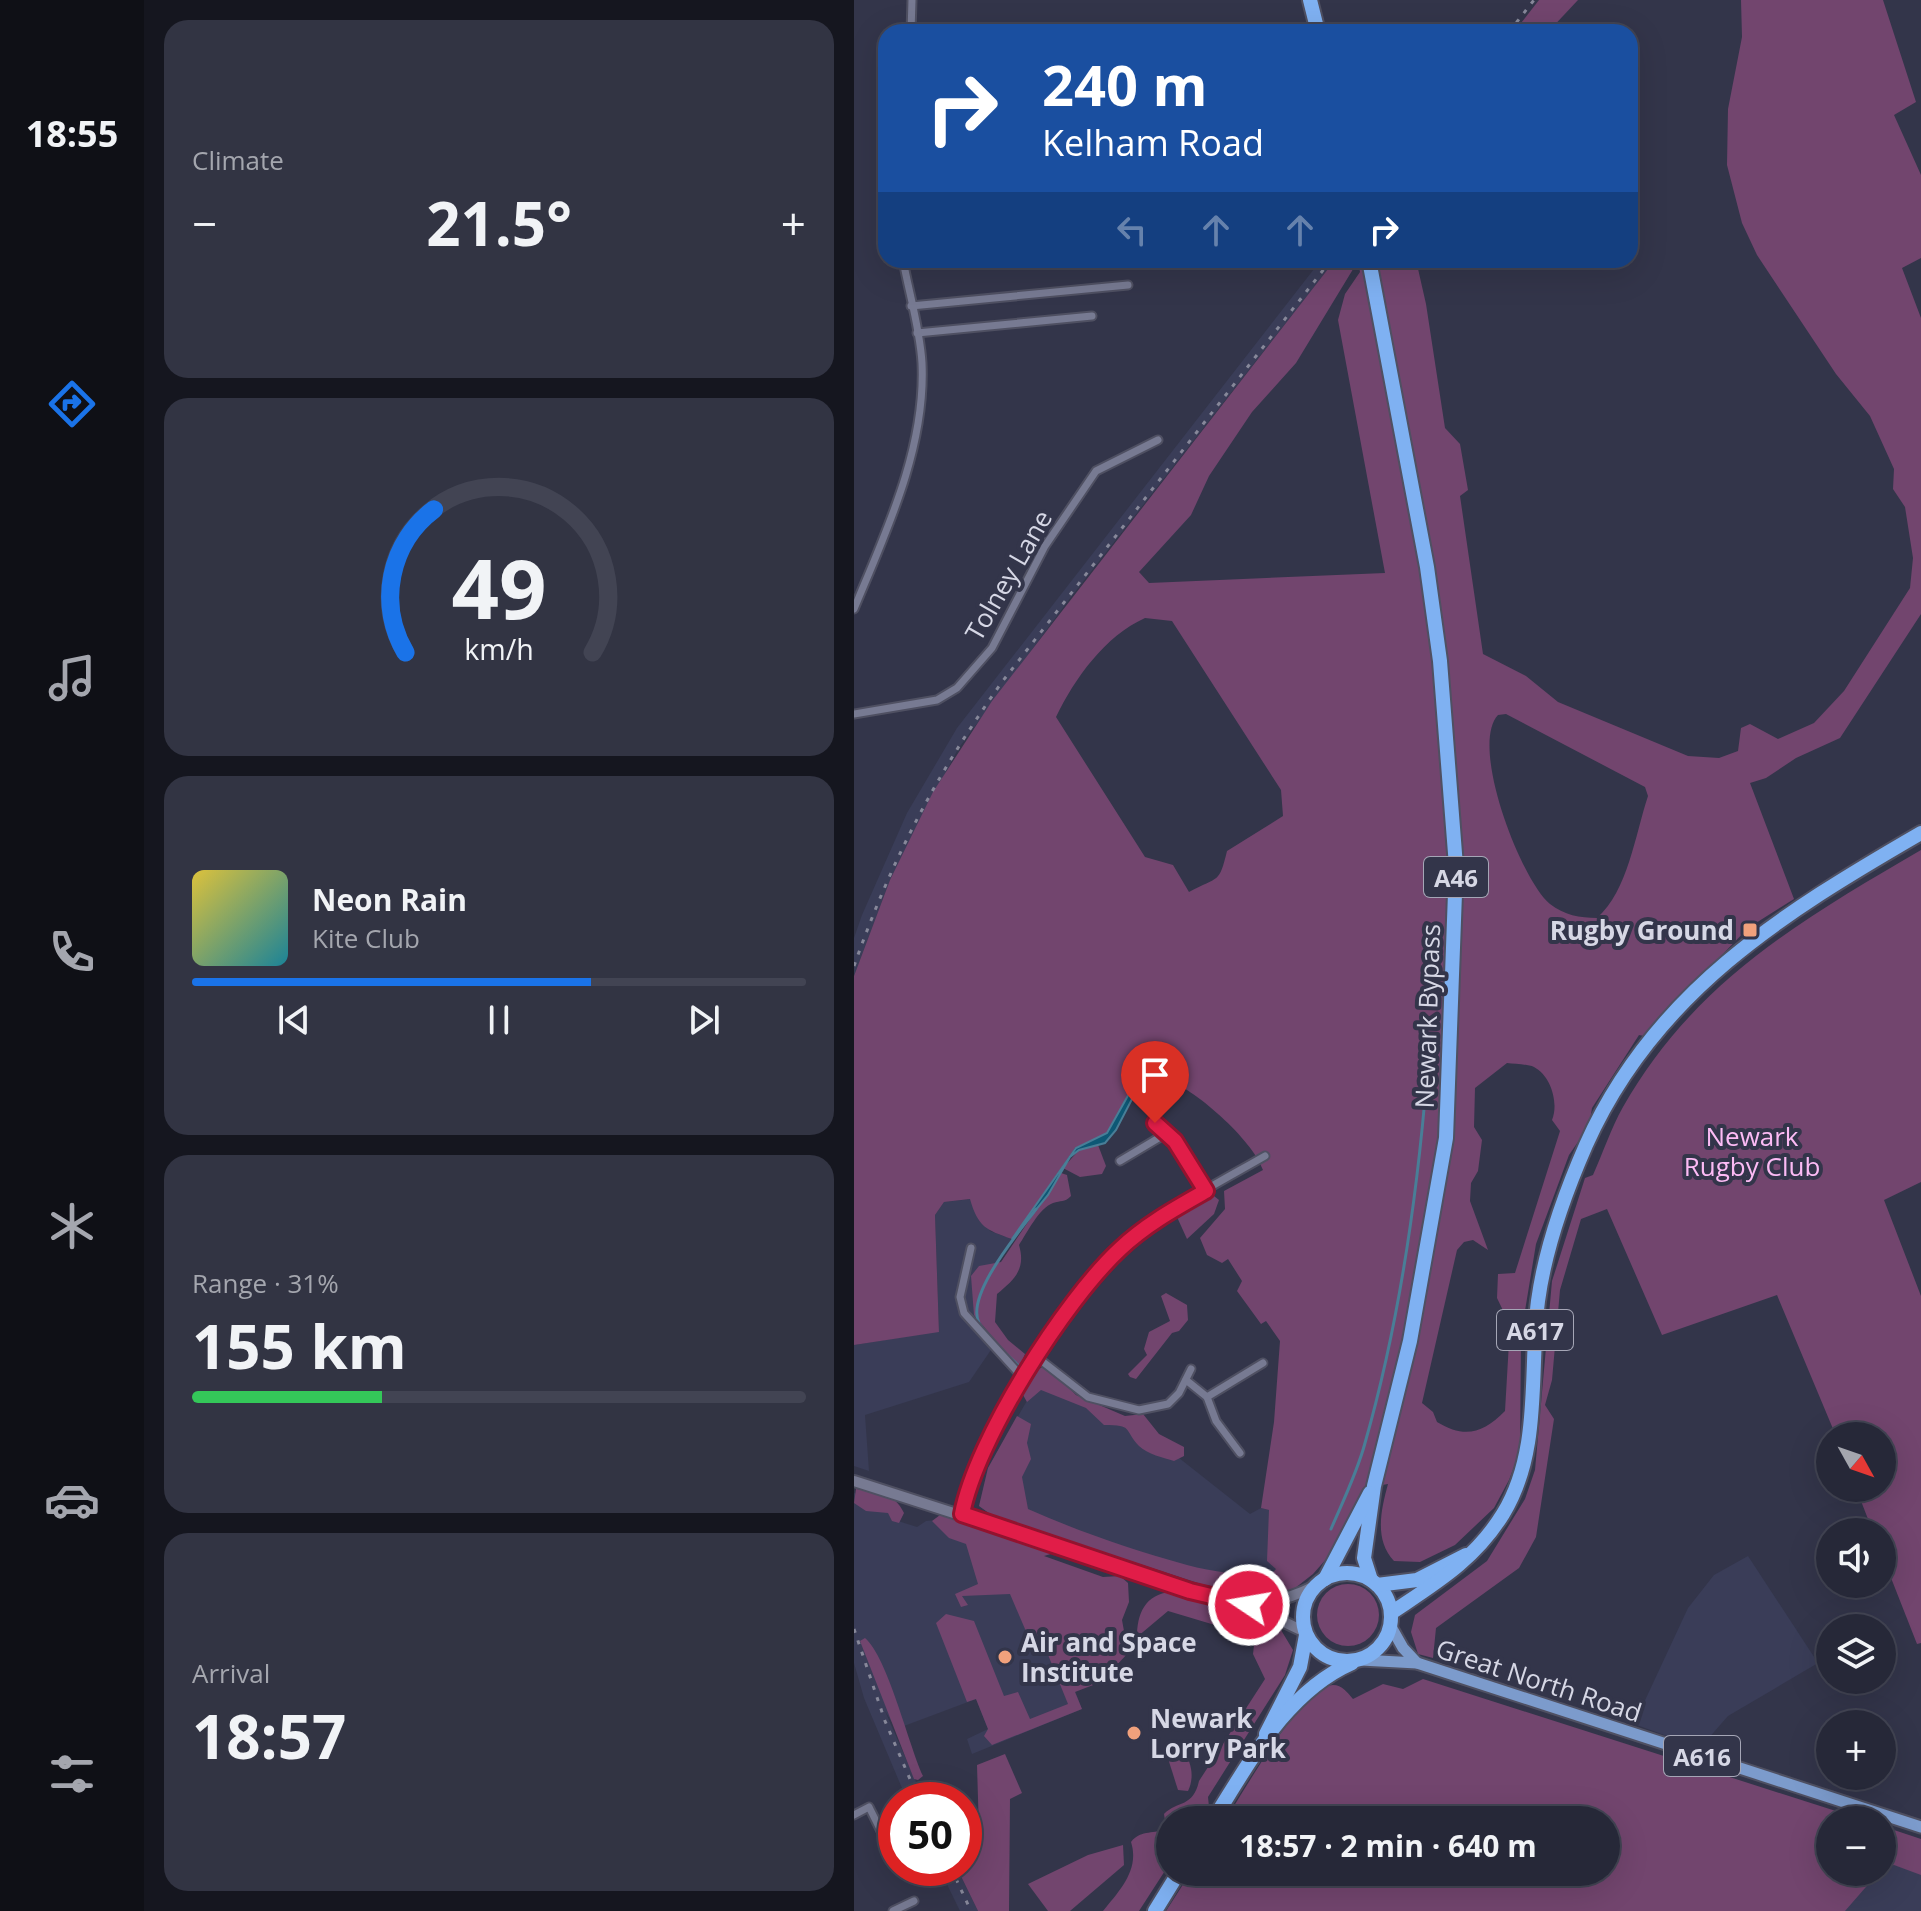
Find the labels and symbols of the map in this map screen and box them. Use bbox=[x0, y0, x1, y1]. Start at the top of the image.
street label: Tolney Lane bbox=[956, 503, 1060, 647]
road number: A46 bbox=[1424, 857, 1488, 897]
place label: Rugby Ground bbox=[1550, 912, 1734, 948]
marker: Rugby Ground bbox=[1741, 921, 1759, 939]
street label: Newark Bypass bbox=[1406, 923, 1448, 1109]
pin bbox=[1121, 1041, 1189, 1123]
park label: Newark Rugby Club bbox=[1684, 1118, 1820, 1184]
road number: A617 bbox=[1497, 1310, 1573, 1350]
north arrow bbox=[1816, 1422, 1896, 1502]
position arrow bbox=[1207, 1563, 1291, 1647]
place label: Air and Space Institute bbox=[1021, 1624, 1197, 1690]
street label: Great North Road bbox=[1431, 1630, 1647, 1730]
marker: Air and Space Institute bbox=[996, 1648, 1014, 1666]
place label: Newark Lorry Park bbox=[1150, 1700, 1287, 1766]
marker: Newark Lorry Park bbox=[1125, 1724, 1143, 1742]
road number: A616 bbox=[1664, 1736, 1740, 1776]
speed limit sign: 50 bbox=[878, 1782, 982, 1886]

